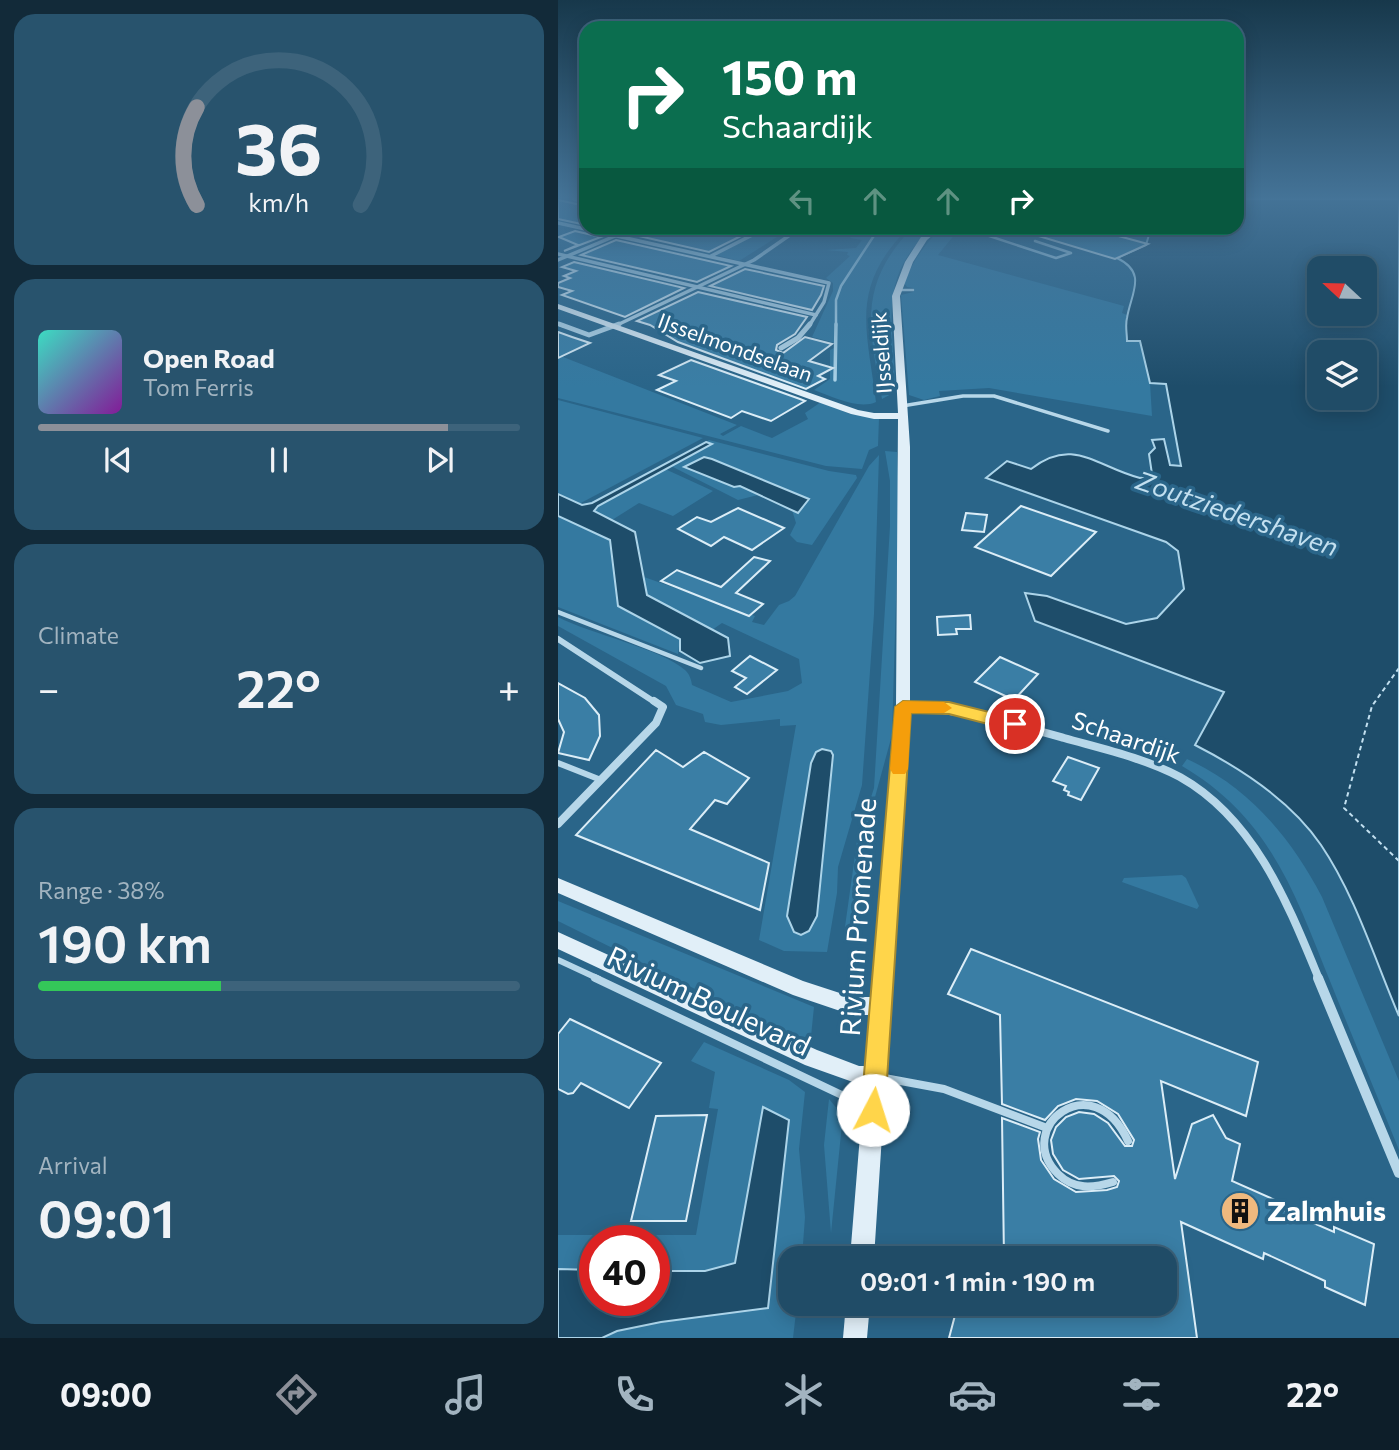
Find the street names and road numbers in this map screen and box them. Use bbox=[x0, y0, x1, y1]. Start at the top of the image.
street label: IJsselmondselaan bbox=[655, 307, 816, 386]
street label: IJsseldijk bbox=[865, 311, 896, 395]
street label: Schaardijk bbox=[1068, 704, 1185, 769]
street label: Rivium Promenade bbox=[832, 797, 882, 1037]
street label: Rivium Boulevard bbox=[602, 938, 817, 1062]

